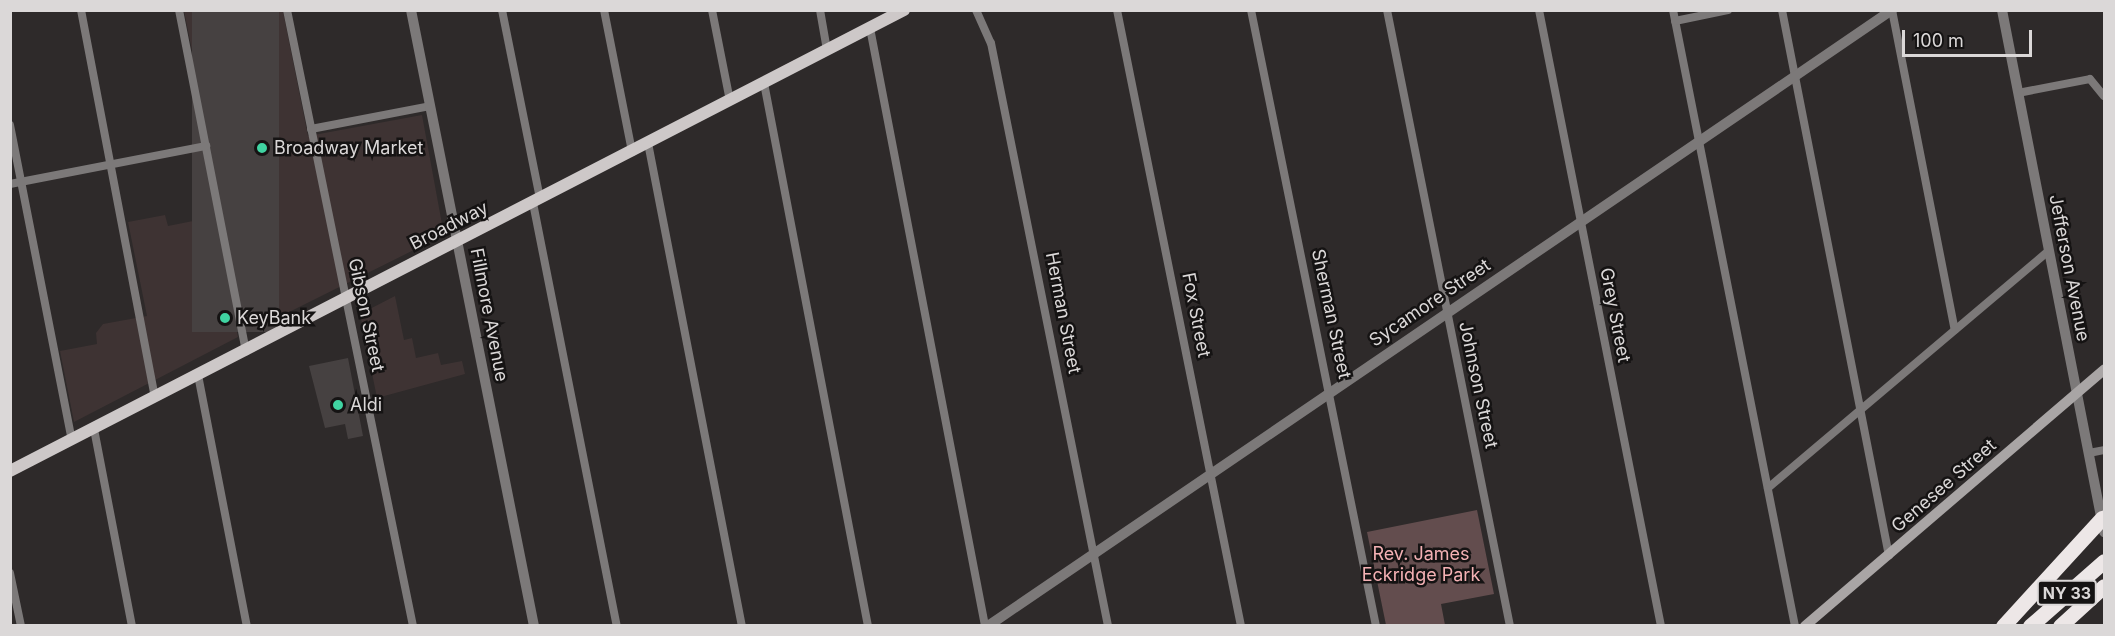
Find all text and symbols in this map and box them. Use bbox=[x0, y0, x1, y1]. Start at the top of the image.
scale bar bbox=[1905, 18, 2036, 56]
text: 100 m bbox=[1913, 30, 1964, 51]
place label: Broadway Market bbox=[274, 137, 423, 159]
marker: Broadway Market bbox=[255, 141, 269, 155]
street label: Jefferson Avenue bbox=[2044, 193, 2094, 343]
street label: Broadway bbox=[406, 197, 492, 255]
street label: Fillmore Avenue bbox=[465, 246, 513, 384]
street label: Sherman Street bbox=[1307, 247, 1355, 381]
street label: Herman Street bbox=[1041, 250, 1085, 376]
street label: Sycamore Street bbox=[1365, 255, 1495, 351]
street label: Gibson Street bbox=[343, 256, 389, 374]
street label: Grey Street bbox=[1595, 266, 1635, 364]
street label: Fox Street bbox=[1177, 271, 1215, 359]
place label: KeyBank bbox=[237, 307, 311, 329]
marker: KeyBank bbox=[218, 311, 232, 325]
street label: Johnson Street bbox=[1454, 320, 1502, 450]
place label: Aldi bbox=[350, 394, 382, 416]
marker: Aldi bbox=[331, 398, 345, 412]
street label: Genesee Street bbox=[1887, 435, 2001, 537]
park label: Rev. James Eckridge Park bbox=[1362, 544, 1480, 586]
road number: NY 33 bbox=[2036, 580, 2098, 606]

